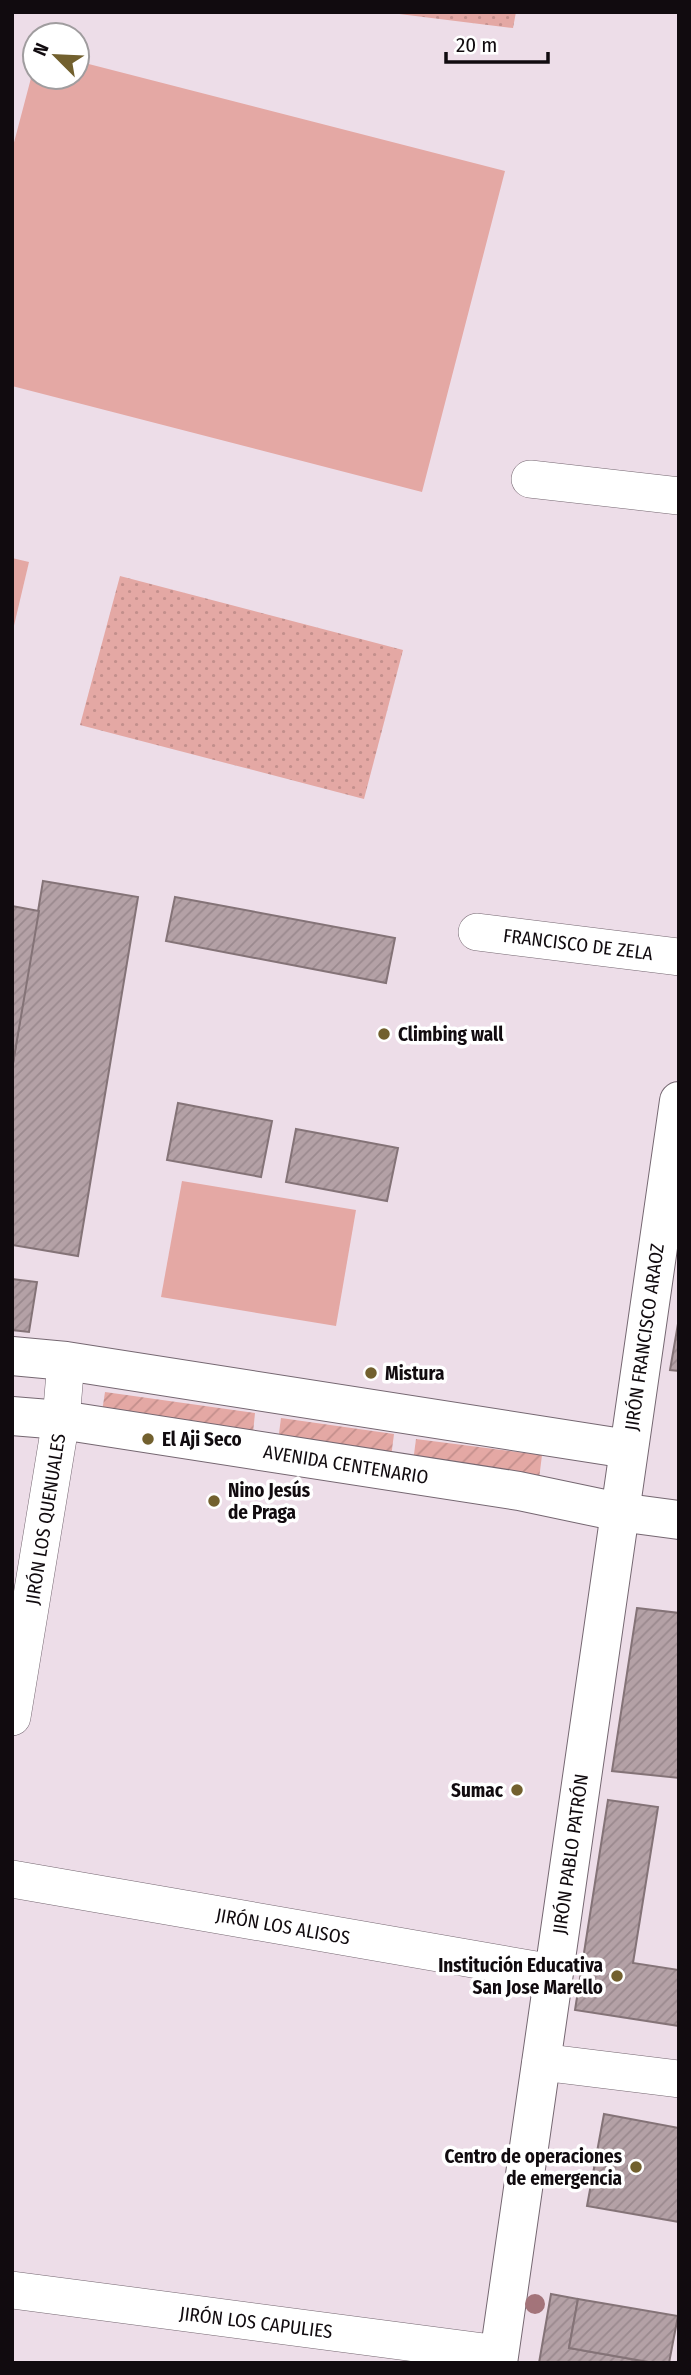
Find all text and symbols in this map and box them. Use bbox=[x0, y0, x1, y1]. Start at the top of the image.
north arrow bbox=[21, 21, 91, 91]
scale bar bbox=[446, 21, 548, 65]
text: 20 m bbox=[456, 32, 497, 58]
text: N bbox=[28, 39, 54, 59]
street label: FRANCISCO DE ZELA bbox=[502, 924, 654, 965]
place label: Climbing wall bbox=[398, 1023, 504, 1046]
marker: Climbing wall bbox=[376, 1026, 392, 1042]
street label: JIRÓN FRANCISCO ARAOZ bbox=[620, 1242, 669, 1432]
place label: Mistura bbox=[385, 1362, 444, 1385]
marker: Mistura bbox=[363, 1365, 379, 1381]
place label: El Aji Seco bbox=[162, 1428, 242, 1451]
marker: El Aji Seco bbox=[140, 1431, 156, 1447]
street label: JIRÓN LOS QUENUALES bbox=[21, 1432, 70, 1606]
street label: AVENIDA CENTENARIO bbox=[262, 1440, 430, 1489]
place label: Nino Jesús de Praga bbox=[228, 1479, 311, 1524]
marker: Nino Jesús de Praga bbox=[206, 1493, 222, 1509]
street label: JIRÓN PABLO PATRÓN bbox=[548, 1772, 593, 1936]
place label: Sumac bbox=[451, 1779, 504, 1802]
marker: Sumac bbox=[509, 1782, 525, 1798]
street label: JIRÓN LOS ALISOS bbox=[214, 1903, 352, 1950]
place label: Institución Educativa San Jose Marello bbox=[438, 1954, 603, 1999]
marker: Institución Educativa San Jose Marello bbox=[609, 1968, 625, 1984]
place label: Centro de operaciones de emergencia bbox=[444, 2145, 623, 2190]
marker: Centro de operaciones de emergencia bbox=[628, 2159, 644, 2175]
street label: JIRÓN LOS CAPULIES bbox=[178, 2302, 334, 2343]

